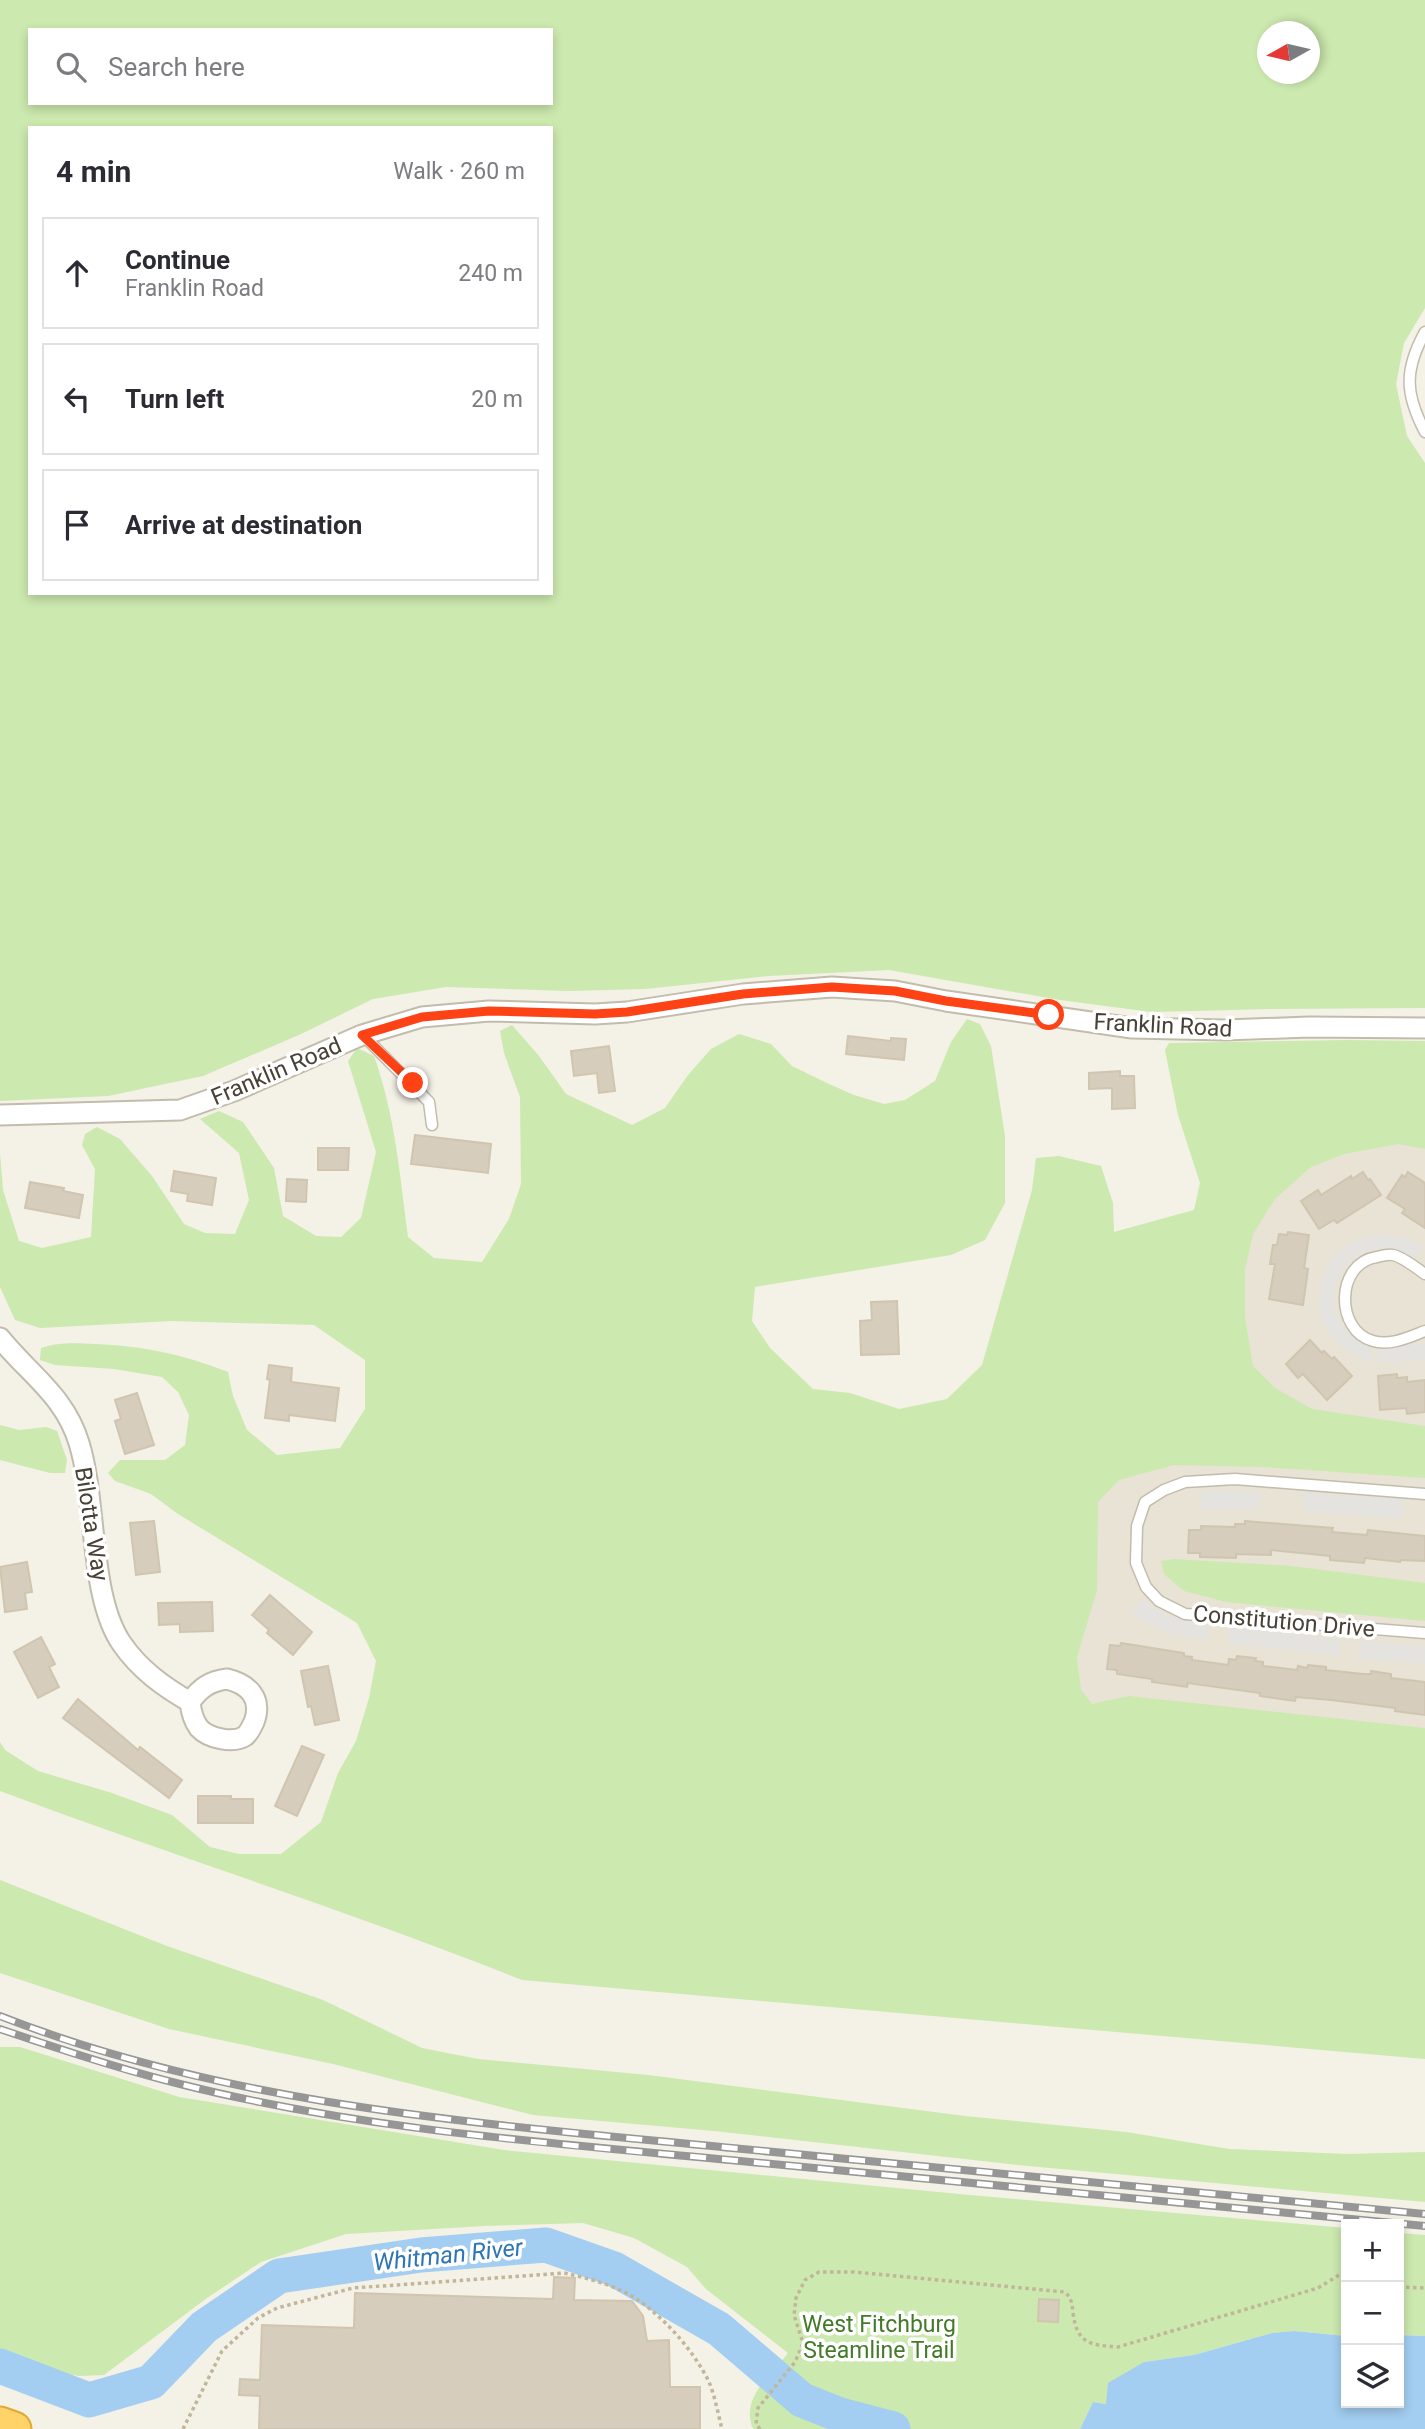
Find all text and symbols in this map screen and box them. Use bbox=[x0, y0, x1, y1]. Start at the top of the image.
north arrow bbox=[1257, 21, 1320, 84]
search box bbox=[28, 28, 553, 105]
icon: search bbox=[52, 48, 90, 86]
text: Search here bbox=[108, 52, 245, 82]
text: 4 min bbox=[56, 154, 131, 189]
text: Walk · 260 m bbox=[393, 158, 525, 185]
text: Continue bbox=[125, 245, 230, 275]
icon: ahead bbox=[58, 254, 96, 292]
text: 240 m bbox=[458, 260, 523, 287]
text: Franklin Road bbox=[125, 275, 264, 302]
icon: left bbox=[58, 380, 96, 418]
text: Turn left bbox=[125, 384, 224, 414]
text: 20 m bbox=[471, 386, 523, 413]
icon: arrive bbox=[58, 506, 96, 544]
text: Arrive at destination bbox=[125, 510, 362, 540]
route start bbox=[1033, 999, 1064, 1030]
street label: Franklin Road bbox=[1093, 1008, 1233, 1043]
street label: Franklin Road bbox=[207, 1032, 345, 1111]
route end bbox=[397, 1067, 428, 1098]
street label: Bilotta Way bbox=[69, 1465, 114, 1583]
street label: Constitution Drive bbox=[1192, 1600, 1376, 1643]
map controls bbox=[1341, 2219, 1404, 2408]
button: + bbox=[1341, 2219, 1404, 2282]
water label: Whitman River bbox=[372, 2233, 525, 2277]
button: − bbox=[1341, 2282, 1404, 2345]
park label: West Fitchburg Steamline Trail bbox=[802, 2311, 956, 2364]
button: layers bbox=[1341, 2345, 1404, 2408]

